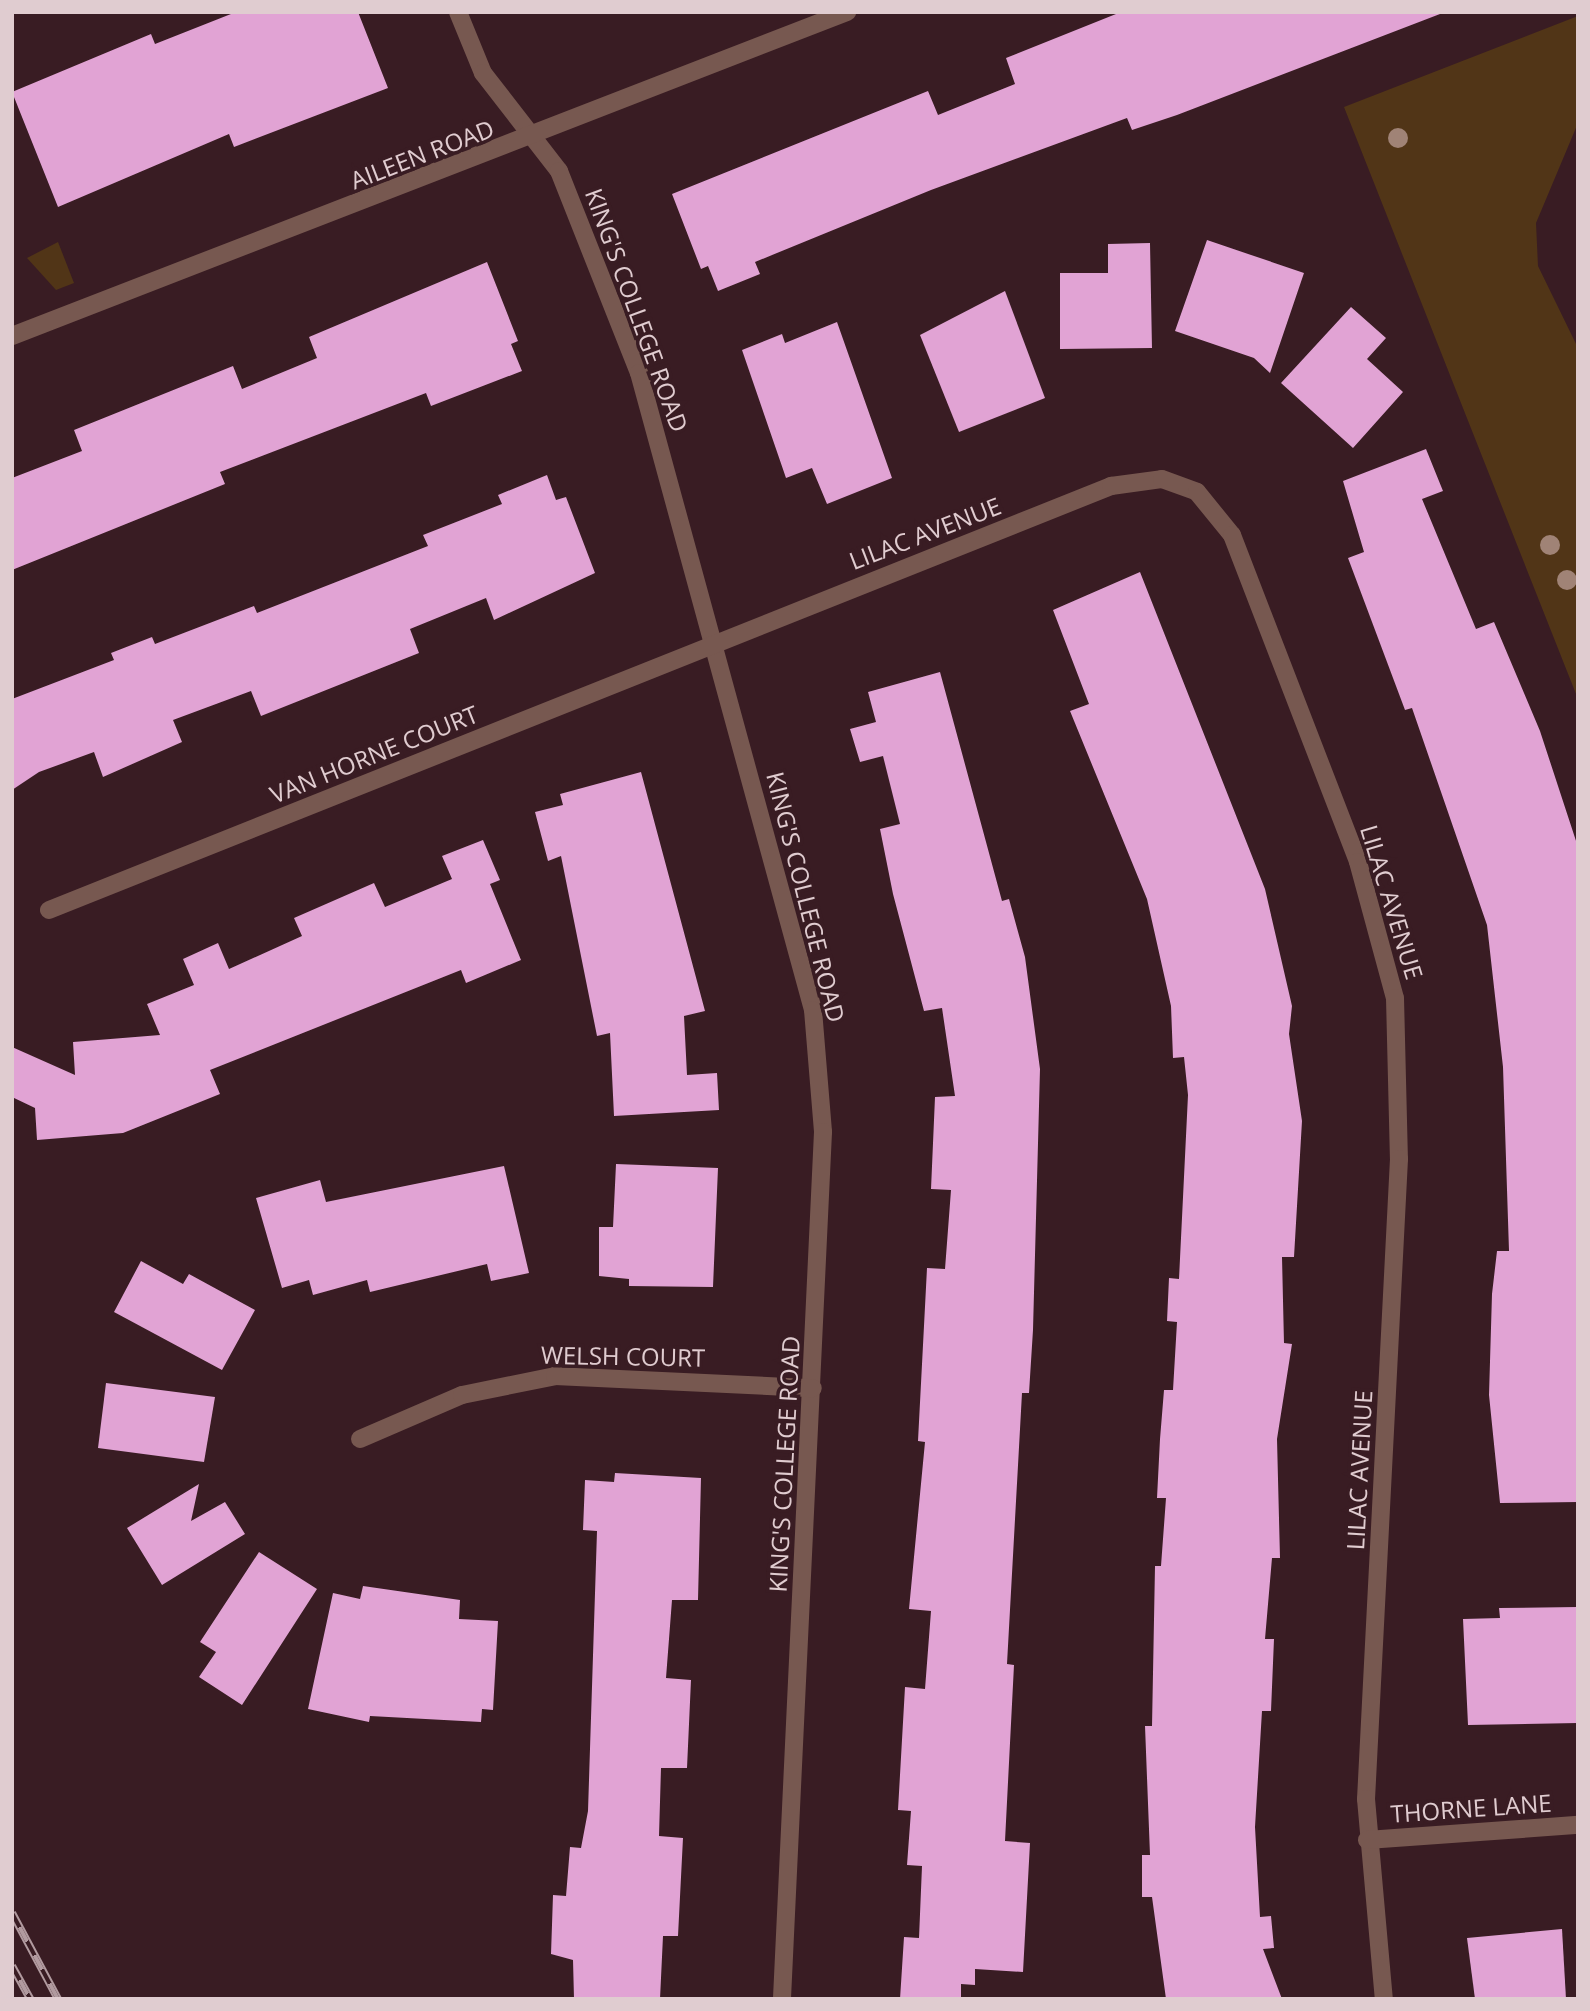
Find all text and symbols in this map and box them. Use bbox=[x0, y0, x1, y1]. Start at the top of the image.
street label: AILEEN ROAD bbox=[346, 113, 498, 195]
street label: KING'S COLLEGE ROAD bbox=[580, 184, 694, 436]
street label: LILAC AVENUE bbox=[845, 491, 1005, 575]
street label: VAN HORNE COURT bbox=[266, 699, 482, 809]
street label: KING'S COLLEGE ROAD bbox=[761, 769, 851, 1025]
street label: LILAC AVENUE bbox=[1355, 821, 1429, 983]
street label: KING'S COLLEGE ROAD bbox=[763, 1335, 805, 1593]
street label: WELSH COURT bbox=[541, 1340, 705, 1372]
street label: LILAC AVENUE bbox=[1340, 1389, 1378, 1551]
street label: THORNE LANE bbox=[1390, 1788, 1552, 1828]

